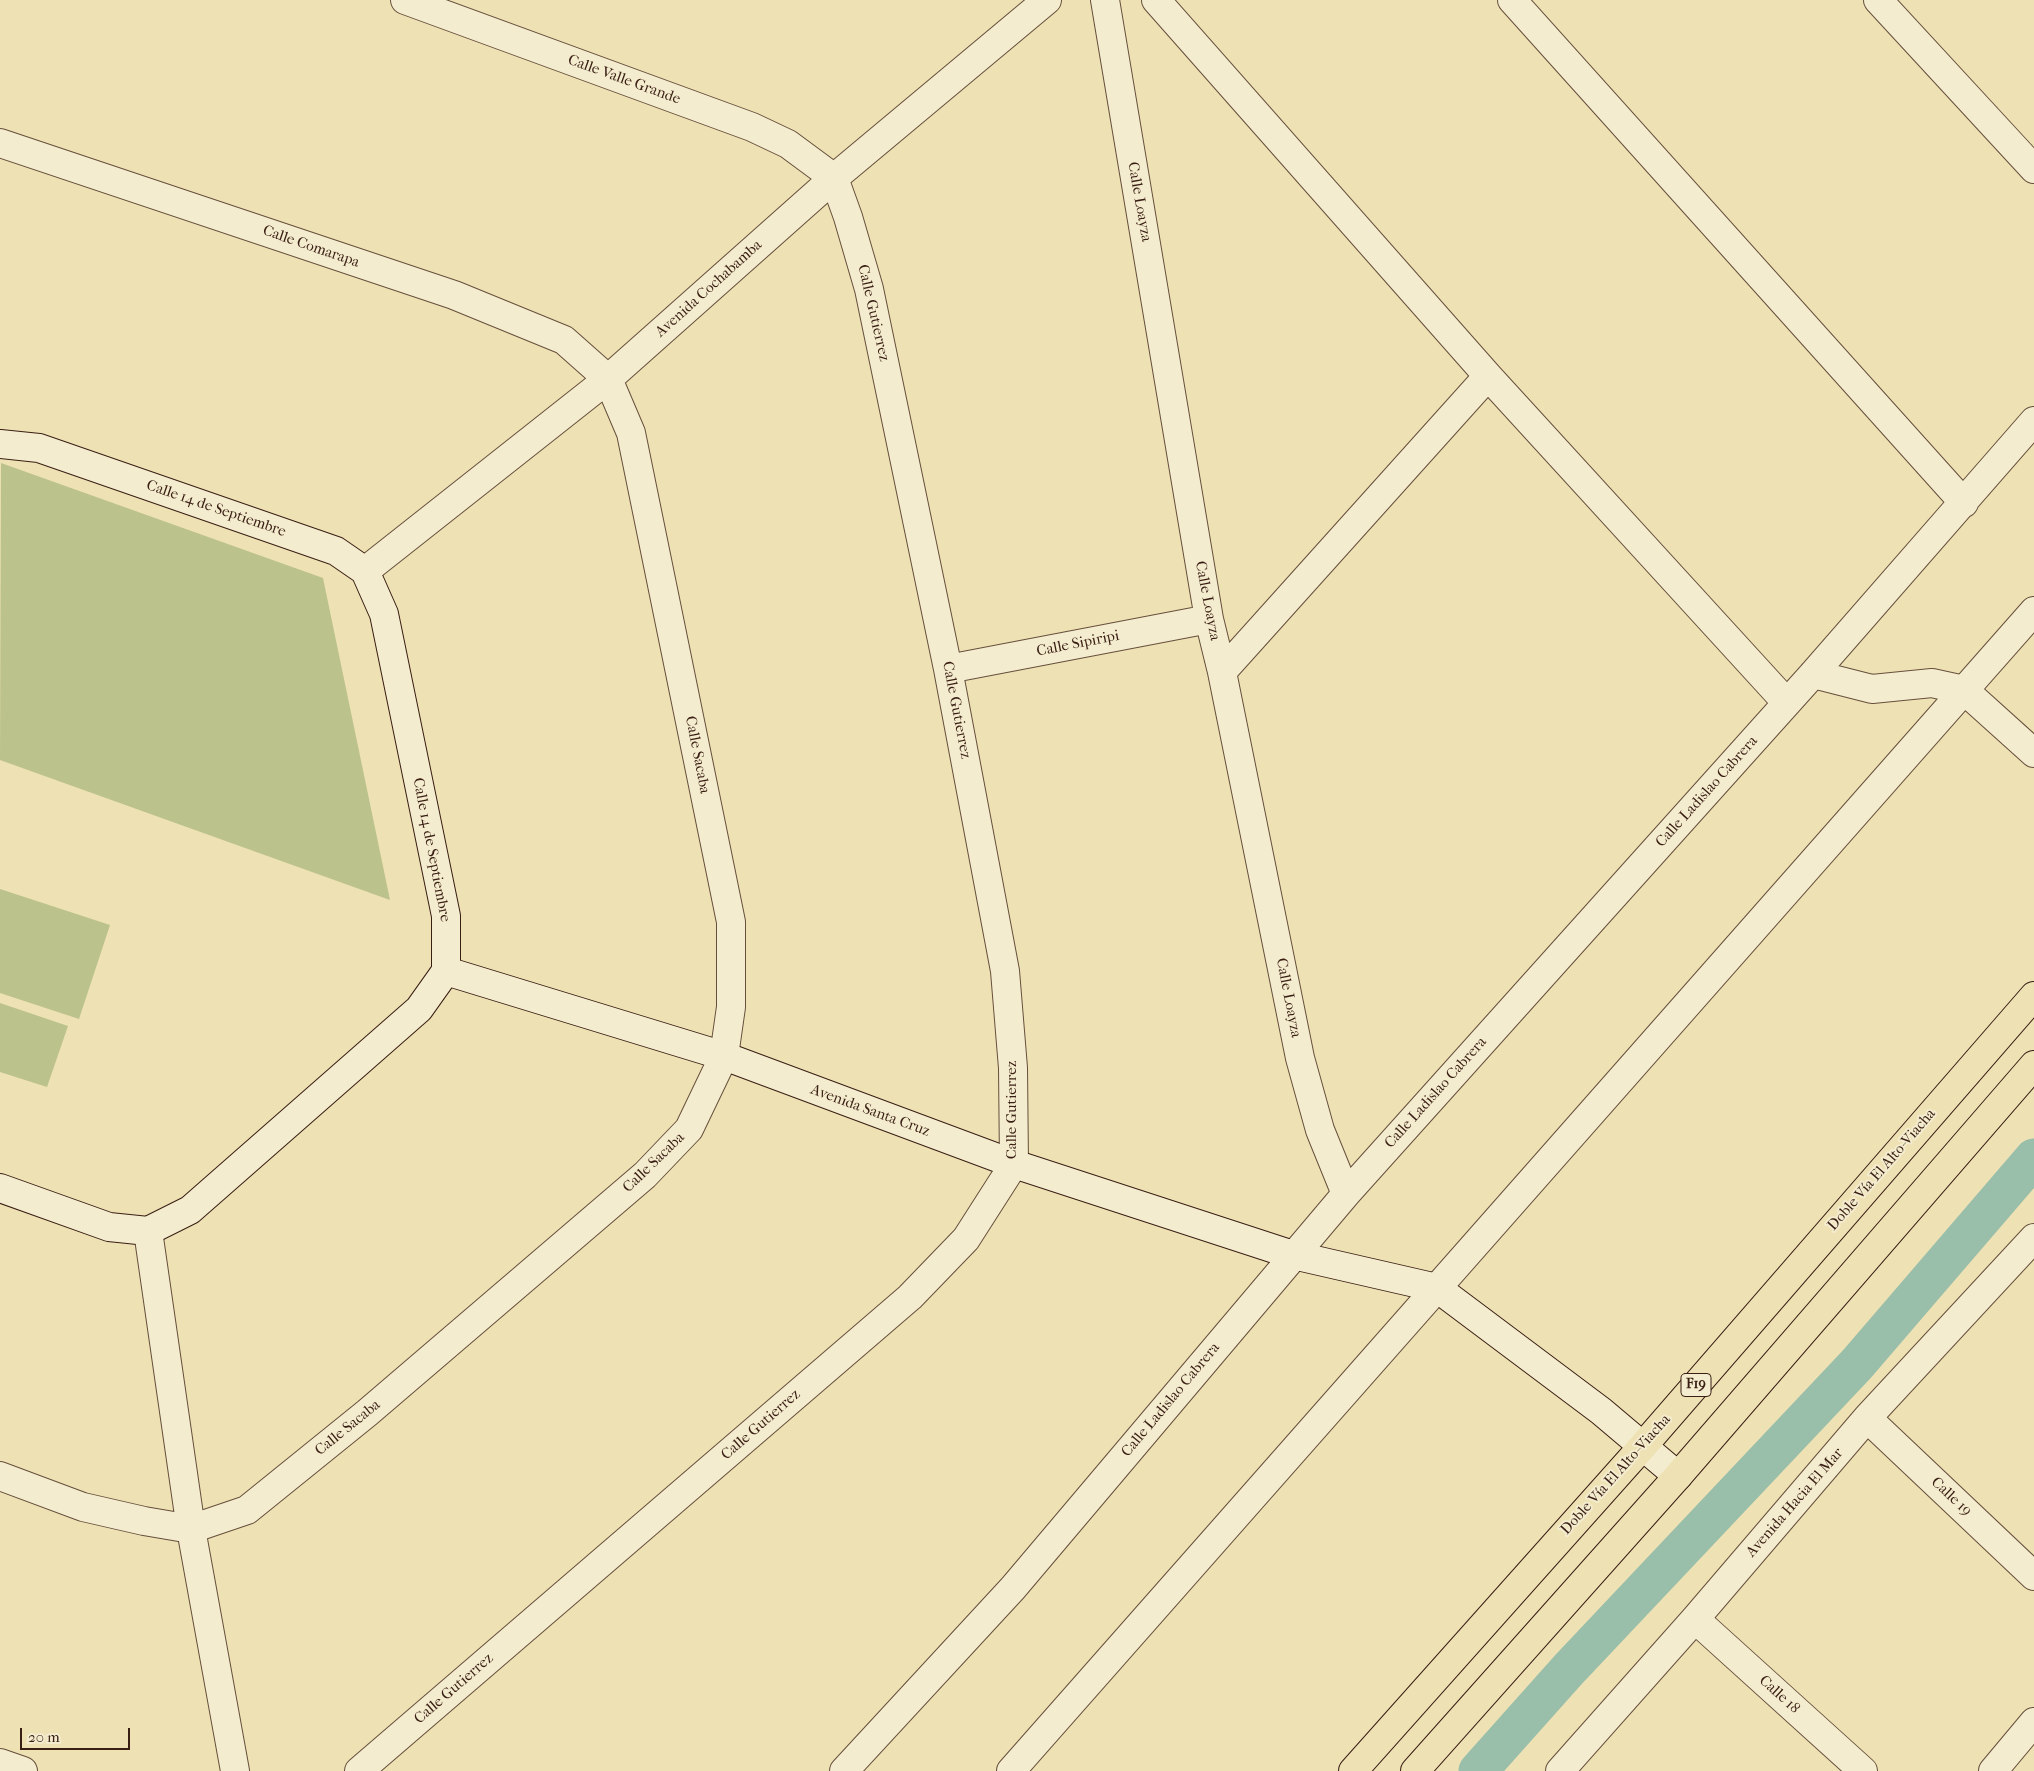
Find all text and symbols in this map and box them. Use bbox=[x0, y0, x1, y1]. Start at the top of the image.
street label: Calle Valle Grande bbox=[565, 51, 683, 109]
street label: Calle Loayza bbox=[1123, 161, 1155, 243]
street label: Calle Comarapa bbox=[260, 222, 362, 272]
street label: Avenida Cochabamba bbox=[652, 236, 766, 342]
street label: Calle Gutierrez bbox=[853, 263, 893, 363]
street label: Calle 14 de Septiembre bbox=[144, 477, 288, 541]
street label: Calle Loayza bbox=[1190, 560, 1224, 642]
street label: Calle Sipiripi bbox=[1035, 627, 1121, 661]
street label: Calle Gutierrez bbox=[938, 660, 974, 760]
street label: Calle Sacaba bbox=[681, 715, 713, 795]
street label: Calle Ladislao Cabrera bbox=[1652, 733, 1762, 851]
street label: Calle 14 de Septiembre bbox=[408, 776, 454, 924]
street label: Calle Loayza bbox=[1271, 957, 1305, 1039]
street label: Calle Ladislao Cabrera bbox=[1381, 1034, 1491, 1152]
street label: Calle Gutierrez bbox=[1003, 1061, 1021, 1159]
street label: Avenida Santa Cruz bbox=[808, 1081, 932, 1141]
street label: Doble Vía El Alto-Viacha bbox=[1824, 1105, 1940, 1235]
street label: Calle Sacaba bbox=[619, 1129, 689, 1197]
street label: Calle Ladislao Cabrera bbox=[1118, 1339, 1224, 1461]
road number: F19 bbox=[1681, 1374, 1711, 1396]
street label: Calle Gutierrez bbox=[718, 1386, 804, 1464]
street label: Calle Sacaba bbox=[312, 1396, 384, 1460]
street label: Doble Vía El Alto-Viacha bbox=[1557, 1411, 1675, 1539]
street label: Avenida Hacia El Mar bbox=[1743, 1445, 1847, 1561]
street label: Calle 19 bbox=[1927, 1474, 1975, 1520]
street label: Calle Gutierrez bbox=[411, 1650, 497, 1728]
street label: Calle 18 bbox=[1755, 1672, 1803, 1718]
scale bar bbox=[22, 1718, 132, 1750]
text: 20 m bbox=[28, 1728, 60, 1746]

